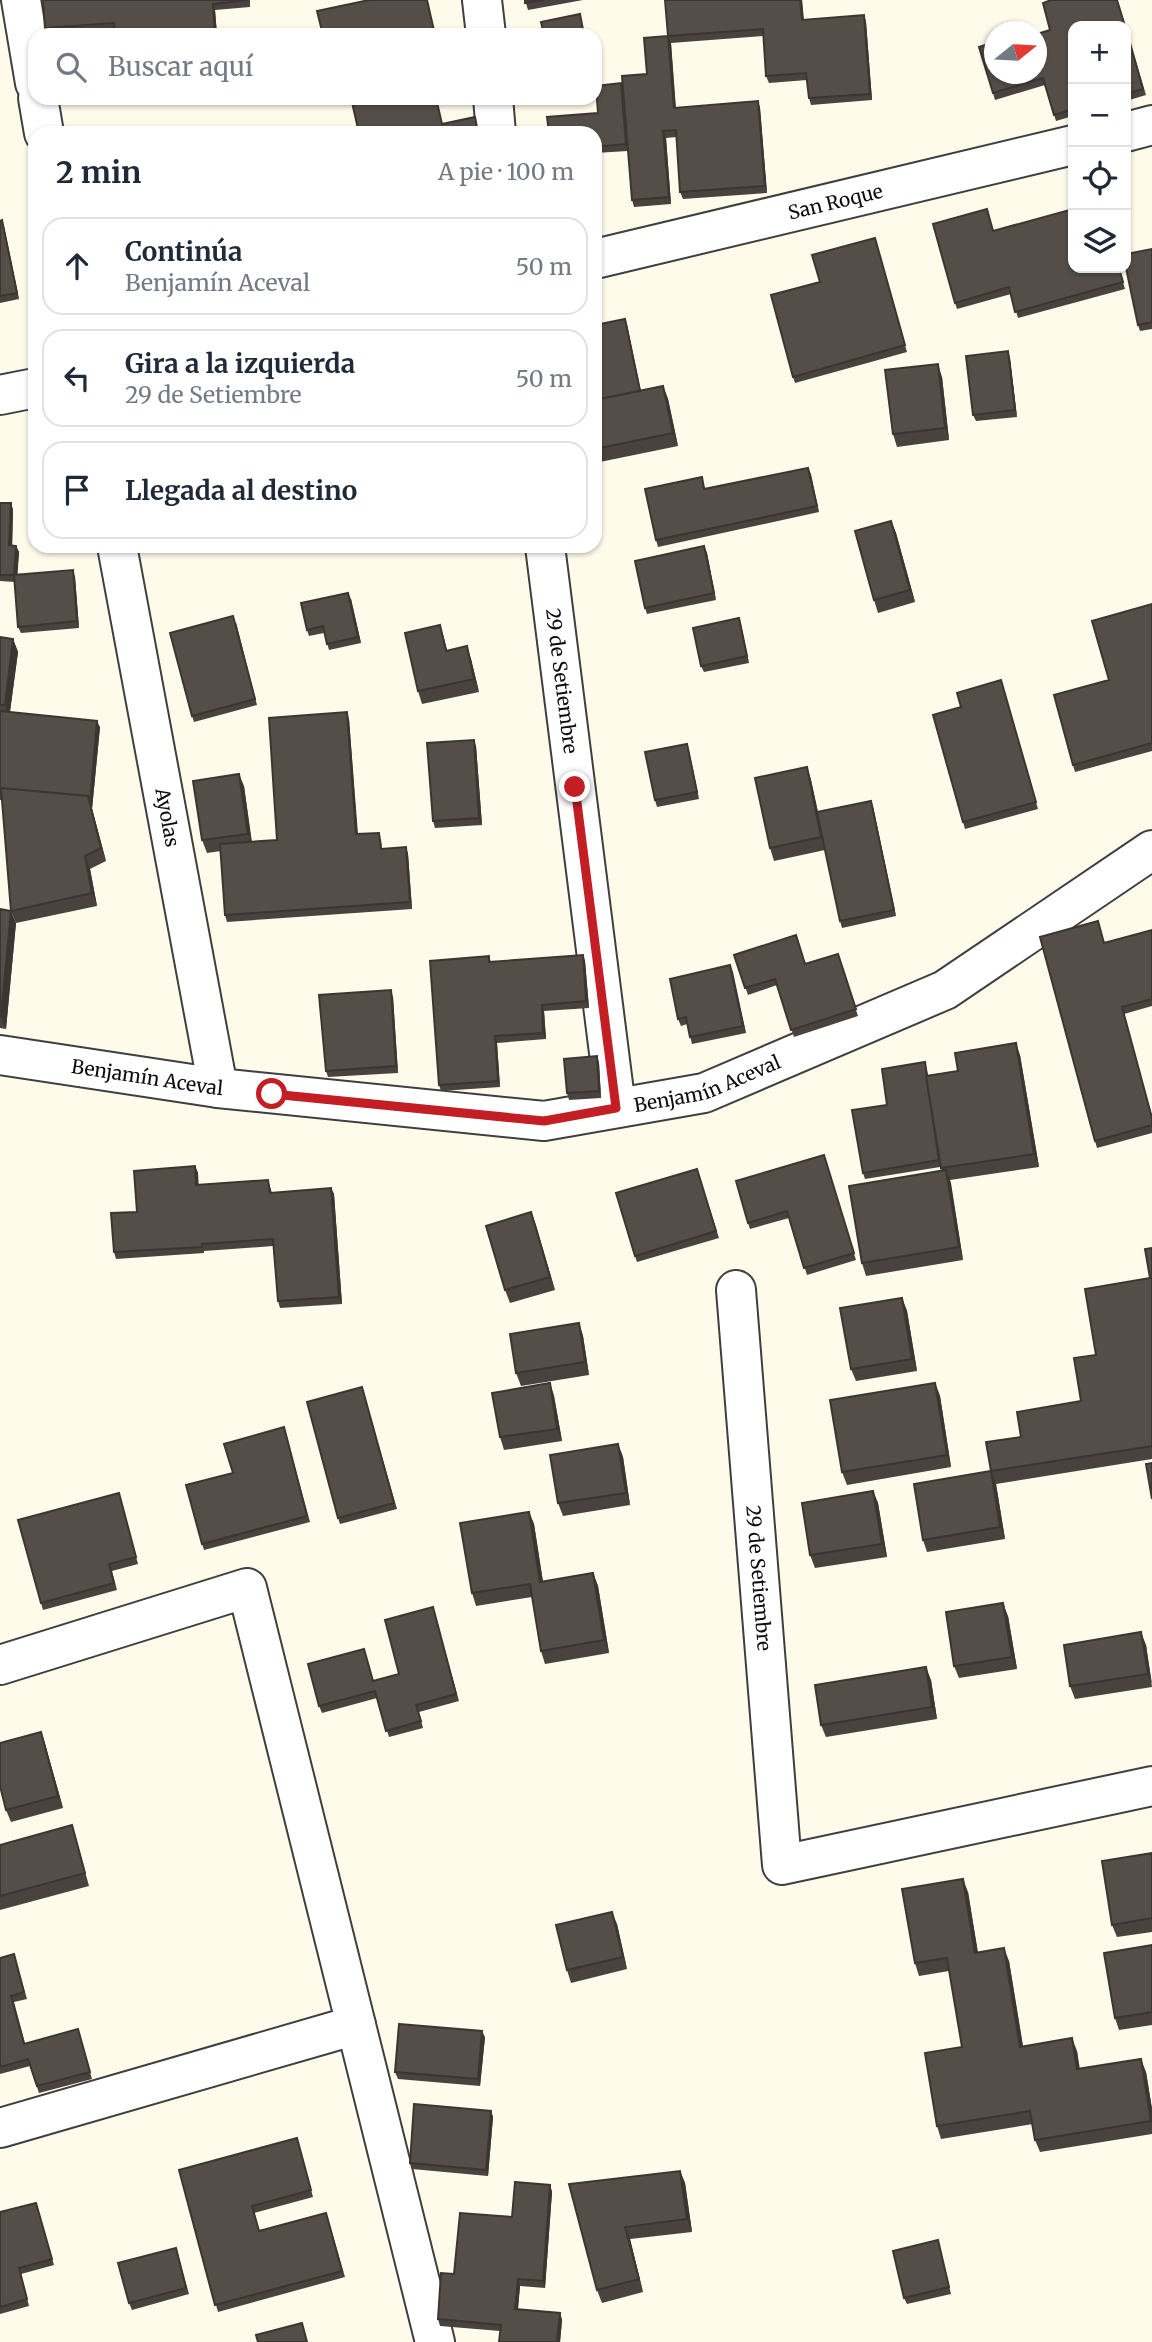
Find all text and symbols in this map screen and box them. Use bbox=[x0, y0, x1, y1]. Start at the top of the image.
north arrow bbox=[984, 21, 1047, 84]
map controls bbox=[1068, 21, 1131, 273]
button: + bbox=[1068, 21, 1131, 84]
search box bbox=[28, 28, 602, 105]
icon: search bbox=[52, 48, 90, 86]
text: Buscar aquí bbox=[108, 50, 253, 83]
button: − bbox=[1068, 84, 1131, 147]
button: locate bbox=[1068, 147, 1131, 210]
text: 2 min bbox=[56, 153, 141, 191]
text: A pie · 100 m bbox=[438, 157, 574, 186]
street label: San Roque bbox=[786, 179, 885, 225]
button: layers bbox=[1068, 210, 1131, 273]
text: Continúa bbox=[125, 235, 243, 268]
icon: ahead bbox=[58, 247, 96, 285]
text: 50 m bbox=[516, 252, 572, 281]
text: Benjamín Aceval bbox=[125, 268, 310, 297]
text: Gira a la izquierda bbox=[125, 347, 355, 380]
icon: left bbox=[58, 359, 96, 397]
text: 50 m bbox=[516, 364, 572, 393]
text: 29 de Setiembre bbox=[125, 380, 302, 409]
icon: arrive bbox=[58, 471, 96, 509]
text: Llegada al destino bbox=[125, 474, 357, 507]
street label: 29 de Setiembre bbox=[541, 607, 583, 755]
route end bbox=[559, 771, 590, 802]
street label: Ayolas bbox=[150, 785, 185, 849]
street label: Benjamín Aceval bbox=[632, 1050, 784, 1117]
street label: Benjamín Aceval bbox=[70, 1054, 224, 1100]
route start bbox=[256, 1078, 287, 1109]
street label: 29 de Setiembre bbox=[741, 1504, 777, 1652]

